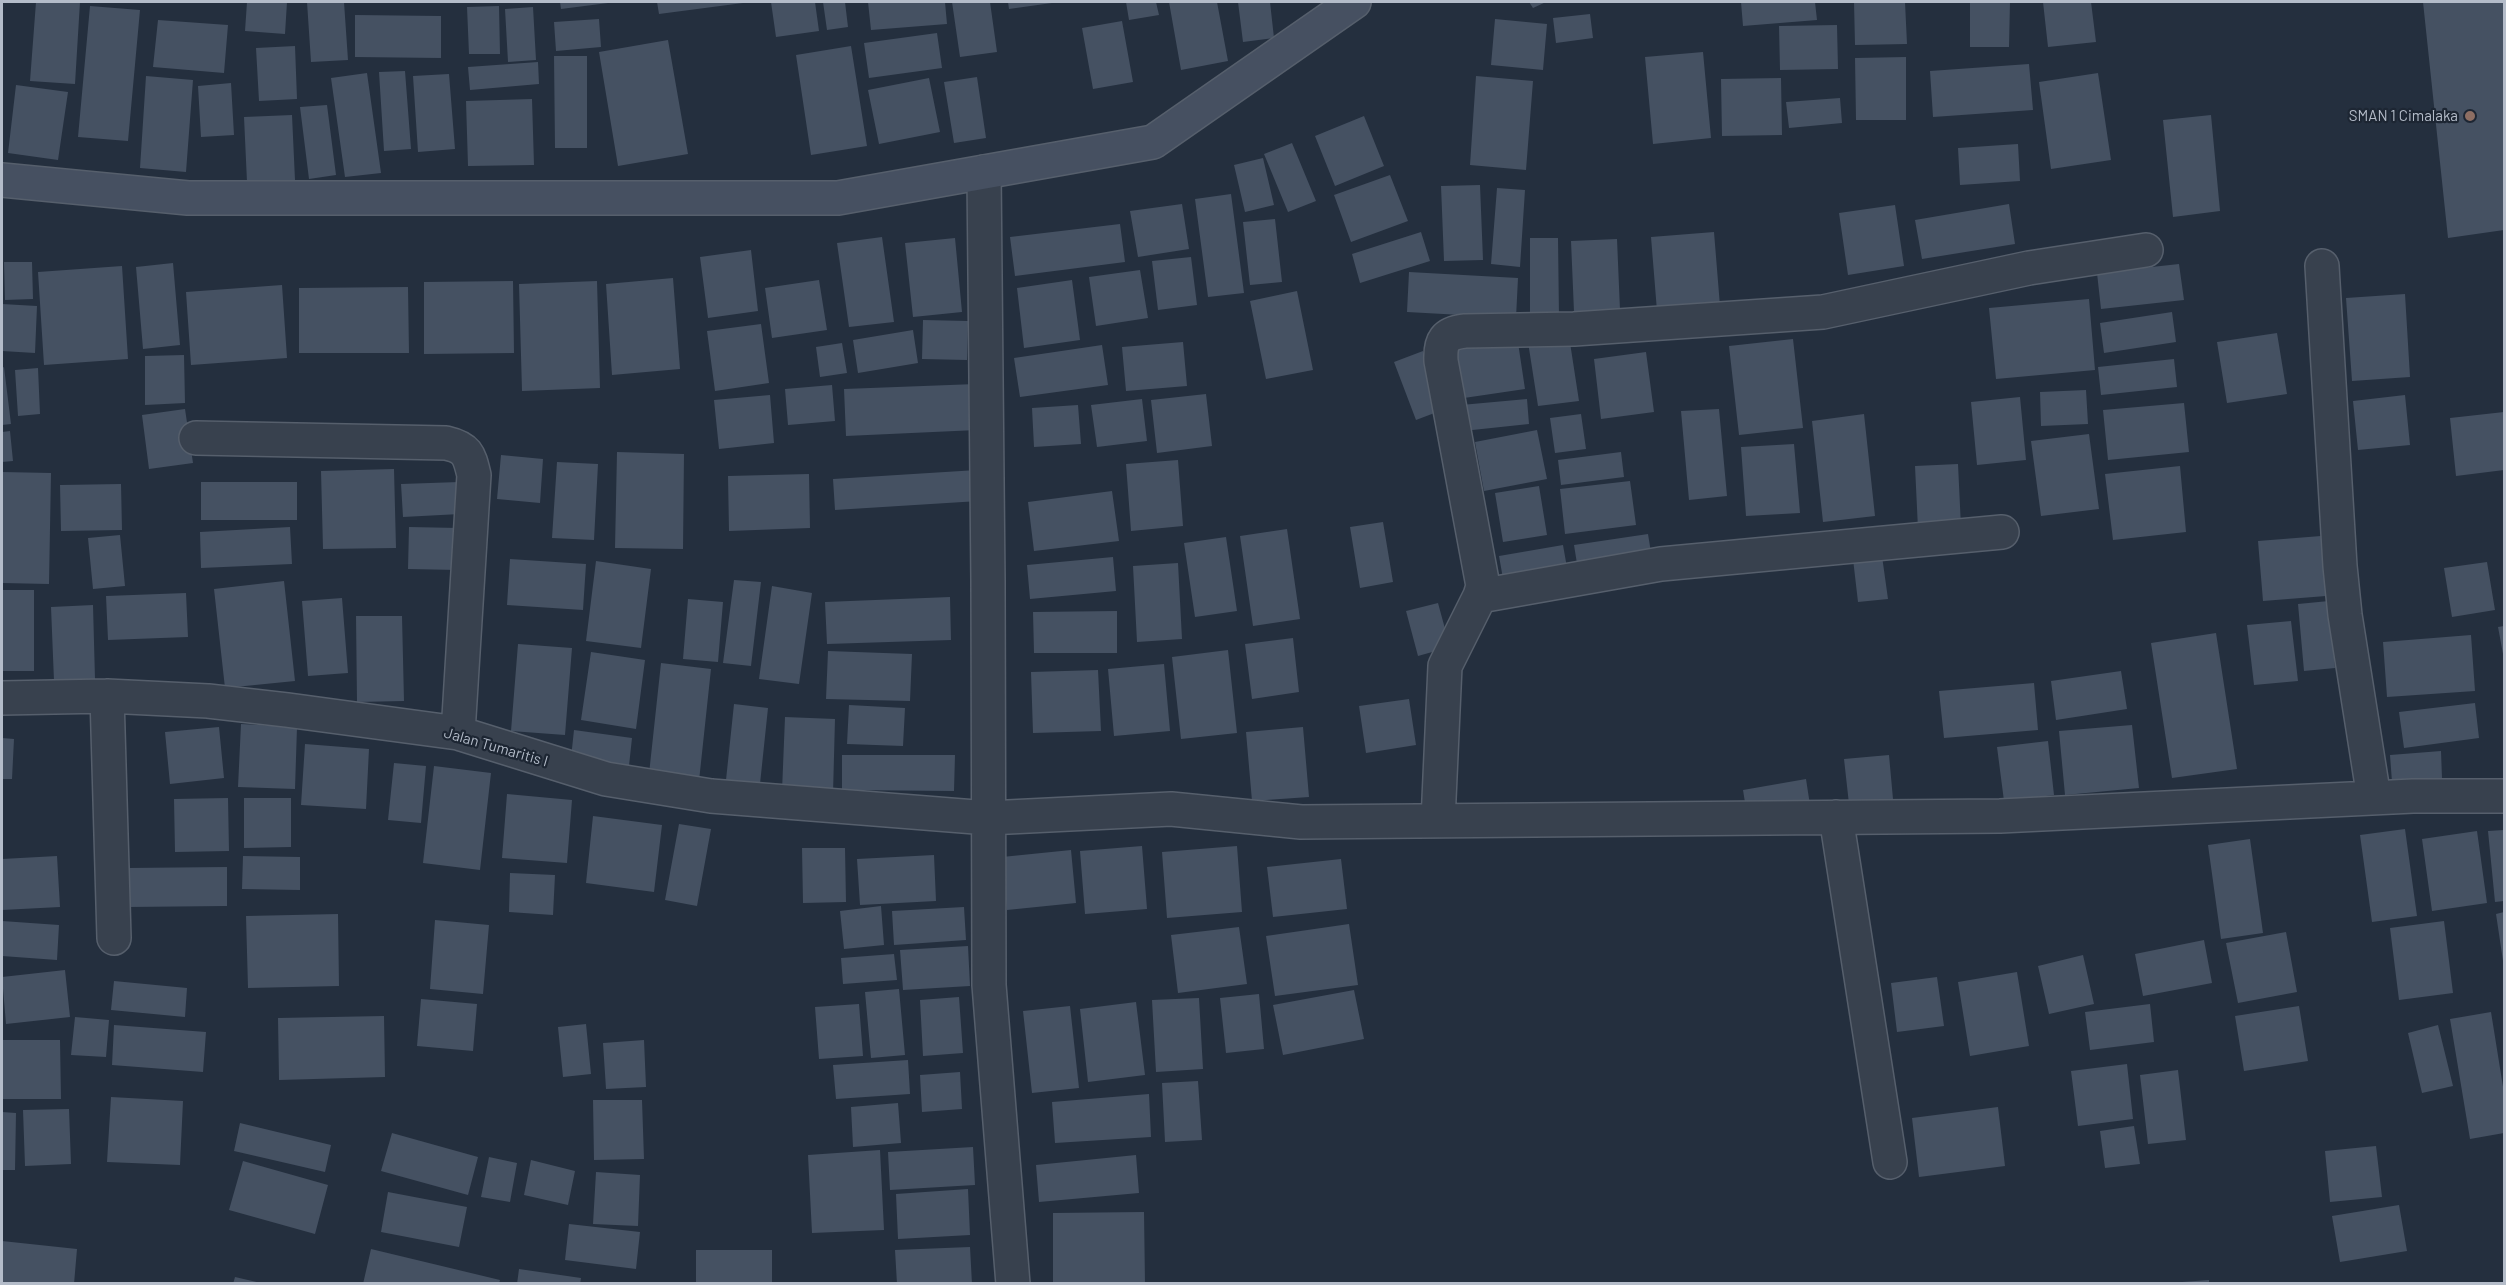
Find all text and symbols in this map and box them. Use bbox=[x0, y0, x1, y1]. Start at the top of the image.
place label: SMAN 1 Cimalaka bbox=[2349, 107, 2458, 125]
marker: SMAN 1 Cimalaka bbox=[2463, 109, 2477, 123]
street label: Jalan Tumaritis I bbox=[442, 724, 550, 770]

